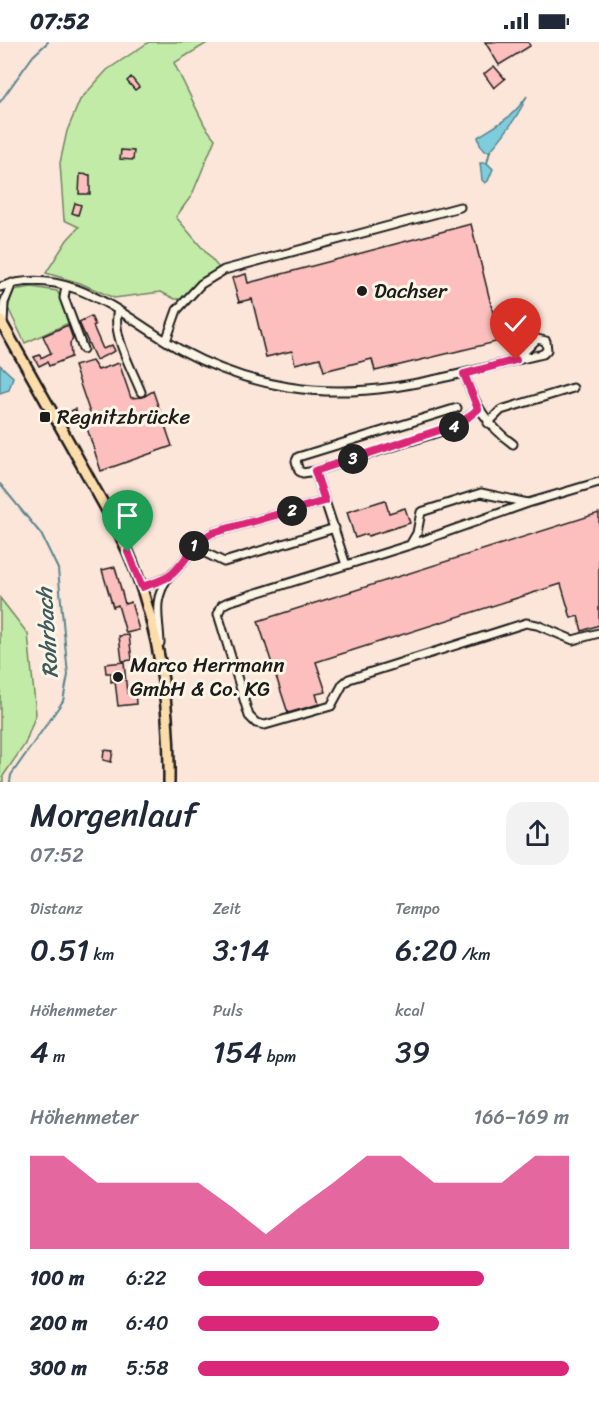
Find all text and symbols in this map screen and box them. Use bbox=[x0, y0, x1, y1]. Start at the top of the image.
text: 07:52 bbox=[30, 2, 89, 41]
place label: Dachser bbox=[374, 272, 448, 310]
marker: Dachser bbox=[355, 284, 369, 298]
pin bbox=[490, 298, 541, 360]
icon: check bbox=[499, 307, 532, 340]
place label: Regnitzbrücke bbox=[57, 398, 190, 436]
marker: Regnitzbrücke bbox=[38, 410, 52, 424]
pin: 4 bbox=[439, 412, 469, 442]
text: 4 bbox=[449, 412, 459, 441]
pin: 3 bbox=[338, 444, 368, 474]
text: 3 bbox=[349, 444, 357, 473]
pin bbox=[102, 490, 153, 552]
pin: 2 bbox=[277, 496, 307, 526]
text: 2 bbox=[287, 496, 297, 525]
icon: arrive bbox=[111, 499, 144, 532]
pin: 1 bbox=[179, 531, 209, 561]
text: 1 bbox=[191, 531, 197, 560]
water label: Rohrbach bbox=[24, 584, 70, 679]
place label: Marco Herrmann GmbH & Co. KG bbox=[130, 646, 285, 708]
marker: Marco Herrmann GmbH & Co. KG bbox=[111, 670, 125, 684]
text: Morgenlauf bbox=[30, 786, 197, 844]
button: share bbox=[506, 802, 569, 865]
text: 07:52 bbox=[30, 838, 84, 873]
text: Distanz bbox=[30, 894, 83, 923]
text: Zeit bbox=[213, 894, 241, 923]
text: Tempo bbox=[395, 894, 440, 923]
text: 0.51 bbox=[30, 923, 89, 977]
text: 3:14 bbox=[213, 923, 270, 977]
text: 6:20 bbox=[395, 923, 458, 977]
text: km bbox=[89, 940, 114, 969]
text: /km bbox=[458, 940, 491, 969]
text: Höhenmeter bbox=[30, 996, 116, 1025]
text: Puls bbox=[213, 996, 243, 1025]
text: kcal bbox=[395, 996, 424, 1025]
text: 4 bbox=[30, 1025, 49, 1079]
text: 154 bbox=[213, 1025, 263, 1079]
text: 39 bbox=[395, 1025, 430, 1079]
text: m bbox=[49, 1042, 65, 1071]
text: bpm bbox=[263, 1042, 296, 1071]
text: Höhenmeter bbox=[30, 1100, 138, 1135]
text: 166–169 m bbox=[474, 1100, 569, 1135]
text: 100 m bbox=[30, 1261, 84, 1296]
text: 6:22 bbox=[126, 1261, 166, 1296]
text: 200 m bbox=[30, 1306, 87, 1341]
text: 6:40 bbox=[126, 1306, 169, 1341]
text: 300 m bbox=[30, 1351, 87, 1386]
text: 5:58 bbox=[126, 1351, 169, 1386]

